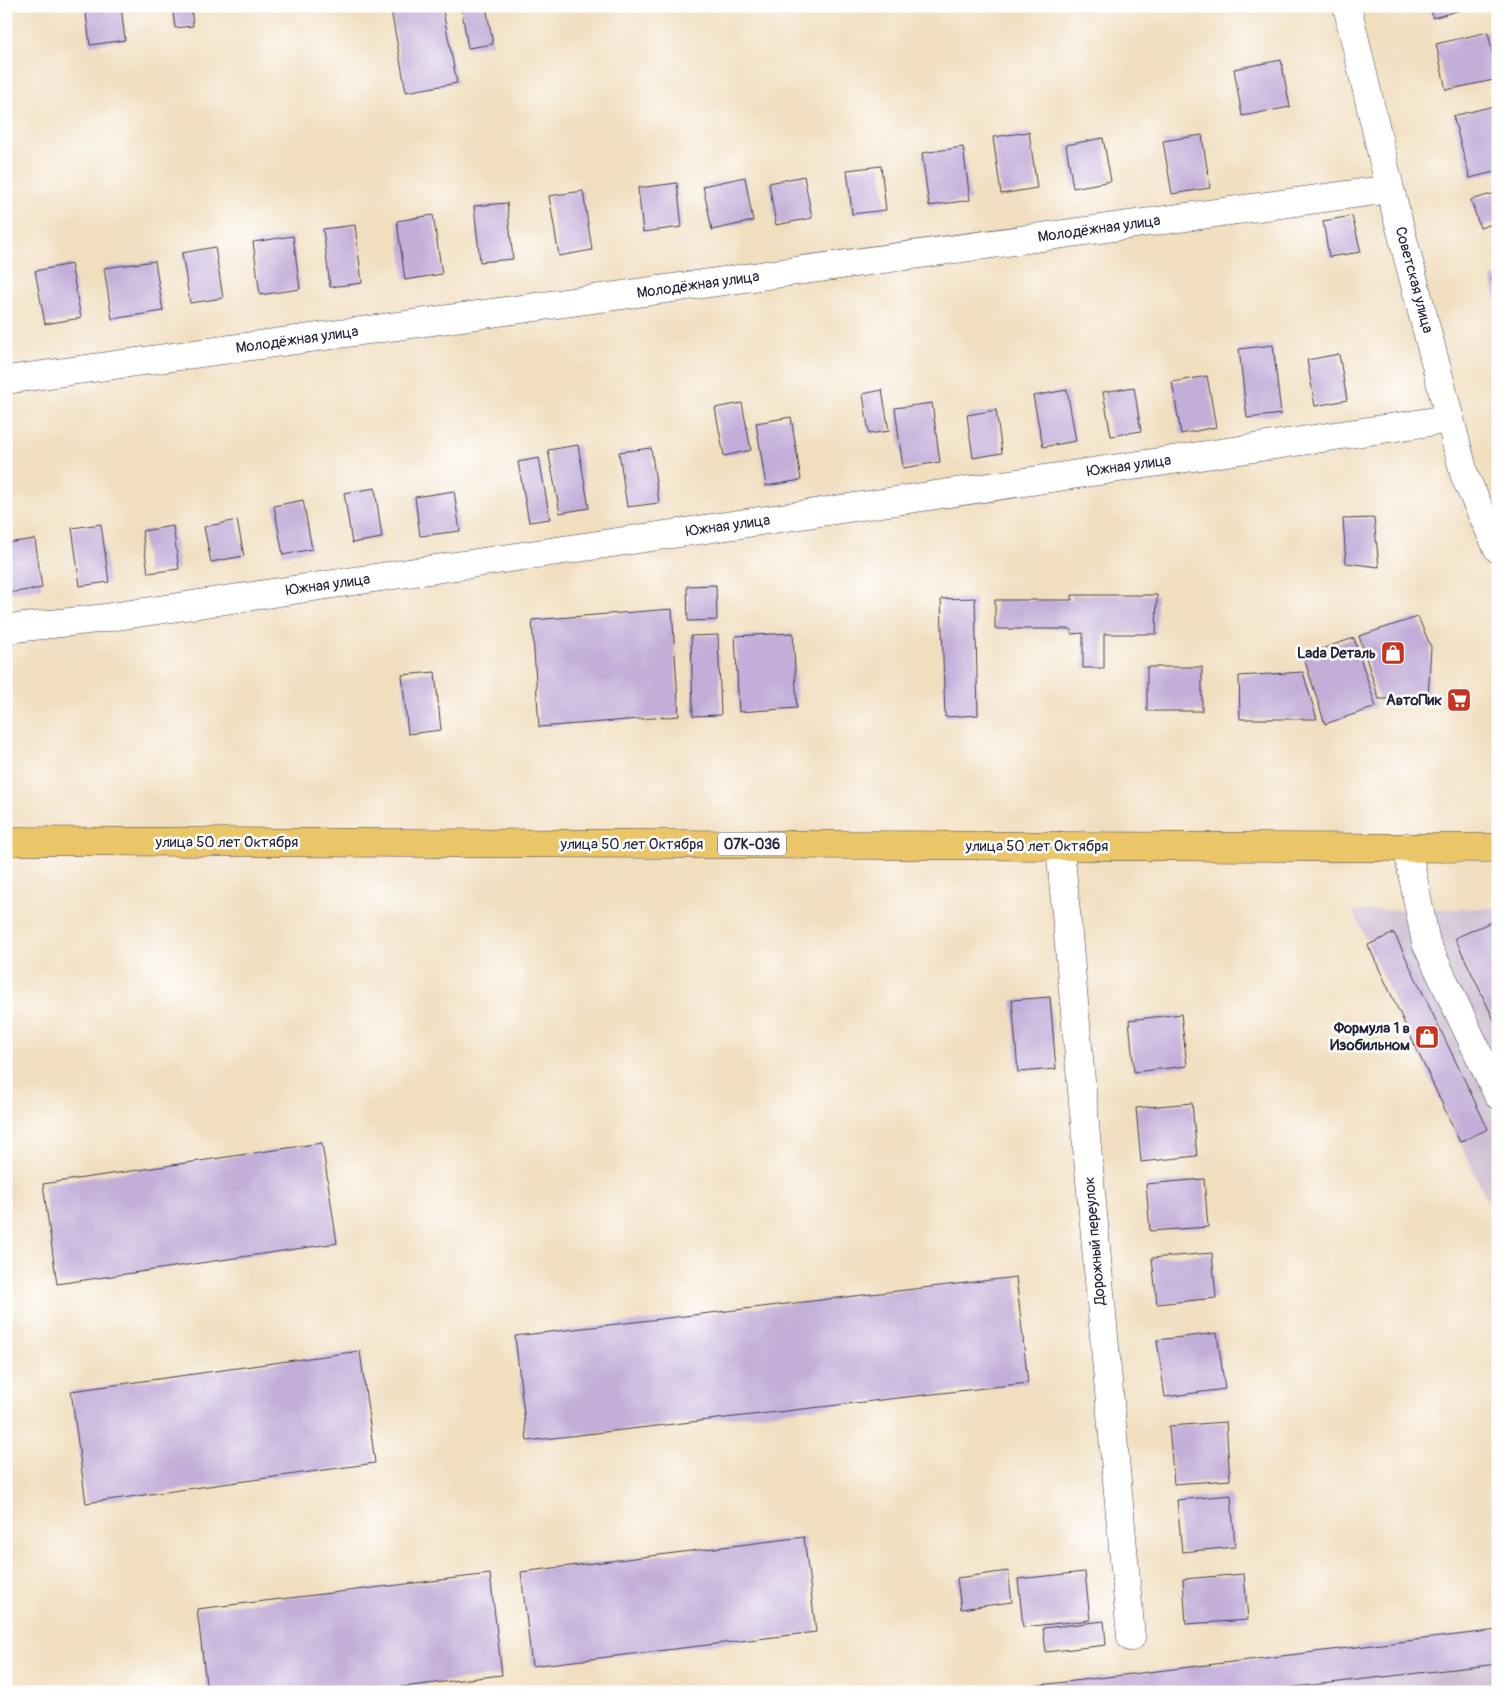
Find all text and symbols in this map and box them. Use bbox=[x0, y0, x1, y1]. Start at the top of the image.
street label: Молодёжная улица bbox=[1036, 211, 1162, 247]
street label: Советская улица bbox=[1391, 225, 1437, 335]
street label: Молодёжная улица bbox=[635, 267, 761, 303]
street label: Молодёжная улица bbox=[234, 322, 360, 358]
street label: Южная улица bbox=[1086, 451, 1172, 481]
street label: Южная улица bbox=[685, 511, 771, 541]
street label: Южная улица bbox=[285, 570, 371, 600]
shop icon: Lada Dеталь bbox=[1380, 640, 1406, 666]
place label: Lada Dеталь bbox=[1297, 644, 1376, 663]
supermarket icon: АвтоПик bbox=[1446, 687, 1472, 713]
place label: АвтоПик bbox=[1386, 691, 1442, 710]
road number: 07К-036 bbox=[718, 832, 786, 856]
street label: улица 50 лет Октября bbox=[155, 833, 298, 852]
street label: улица 50 лет Октября bbox=[560, 835, 703, 854]
street label: улица 50 лет Октября bbox=[965, 837, 1108, 856]
place label: Формула 1 в Изобильном bbox=[1330, 1019, 1410, 1055]
shop icon: Формула 1 в Изобильном bbox=[1414, 1024, 1440, 1050]
street label: Дорожный переулок bbox=[1080, 1176, 1110, 1307]

